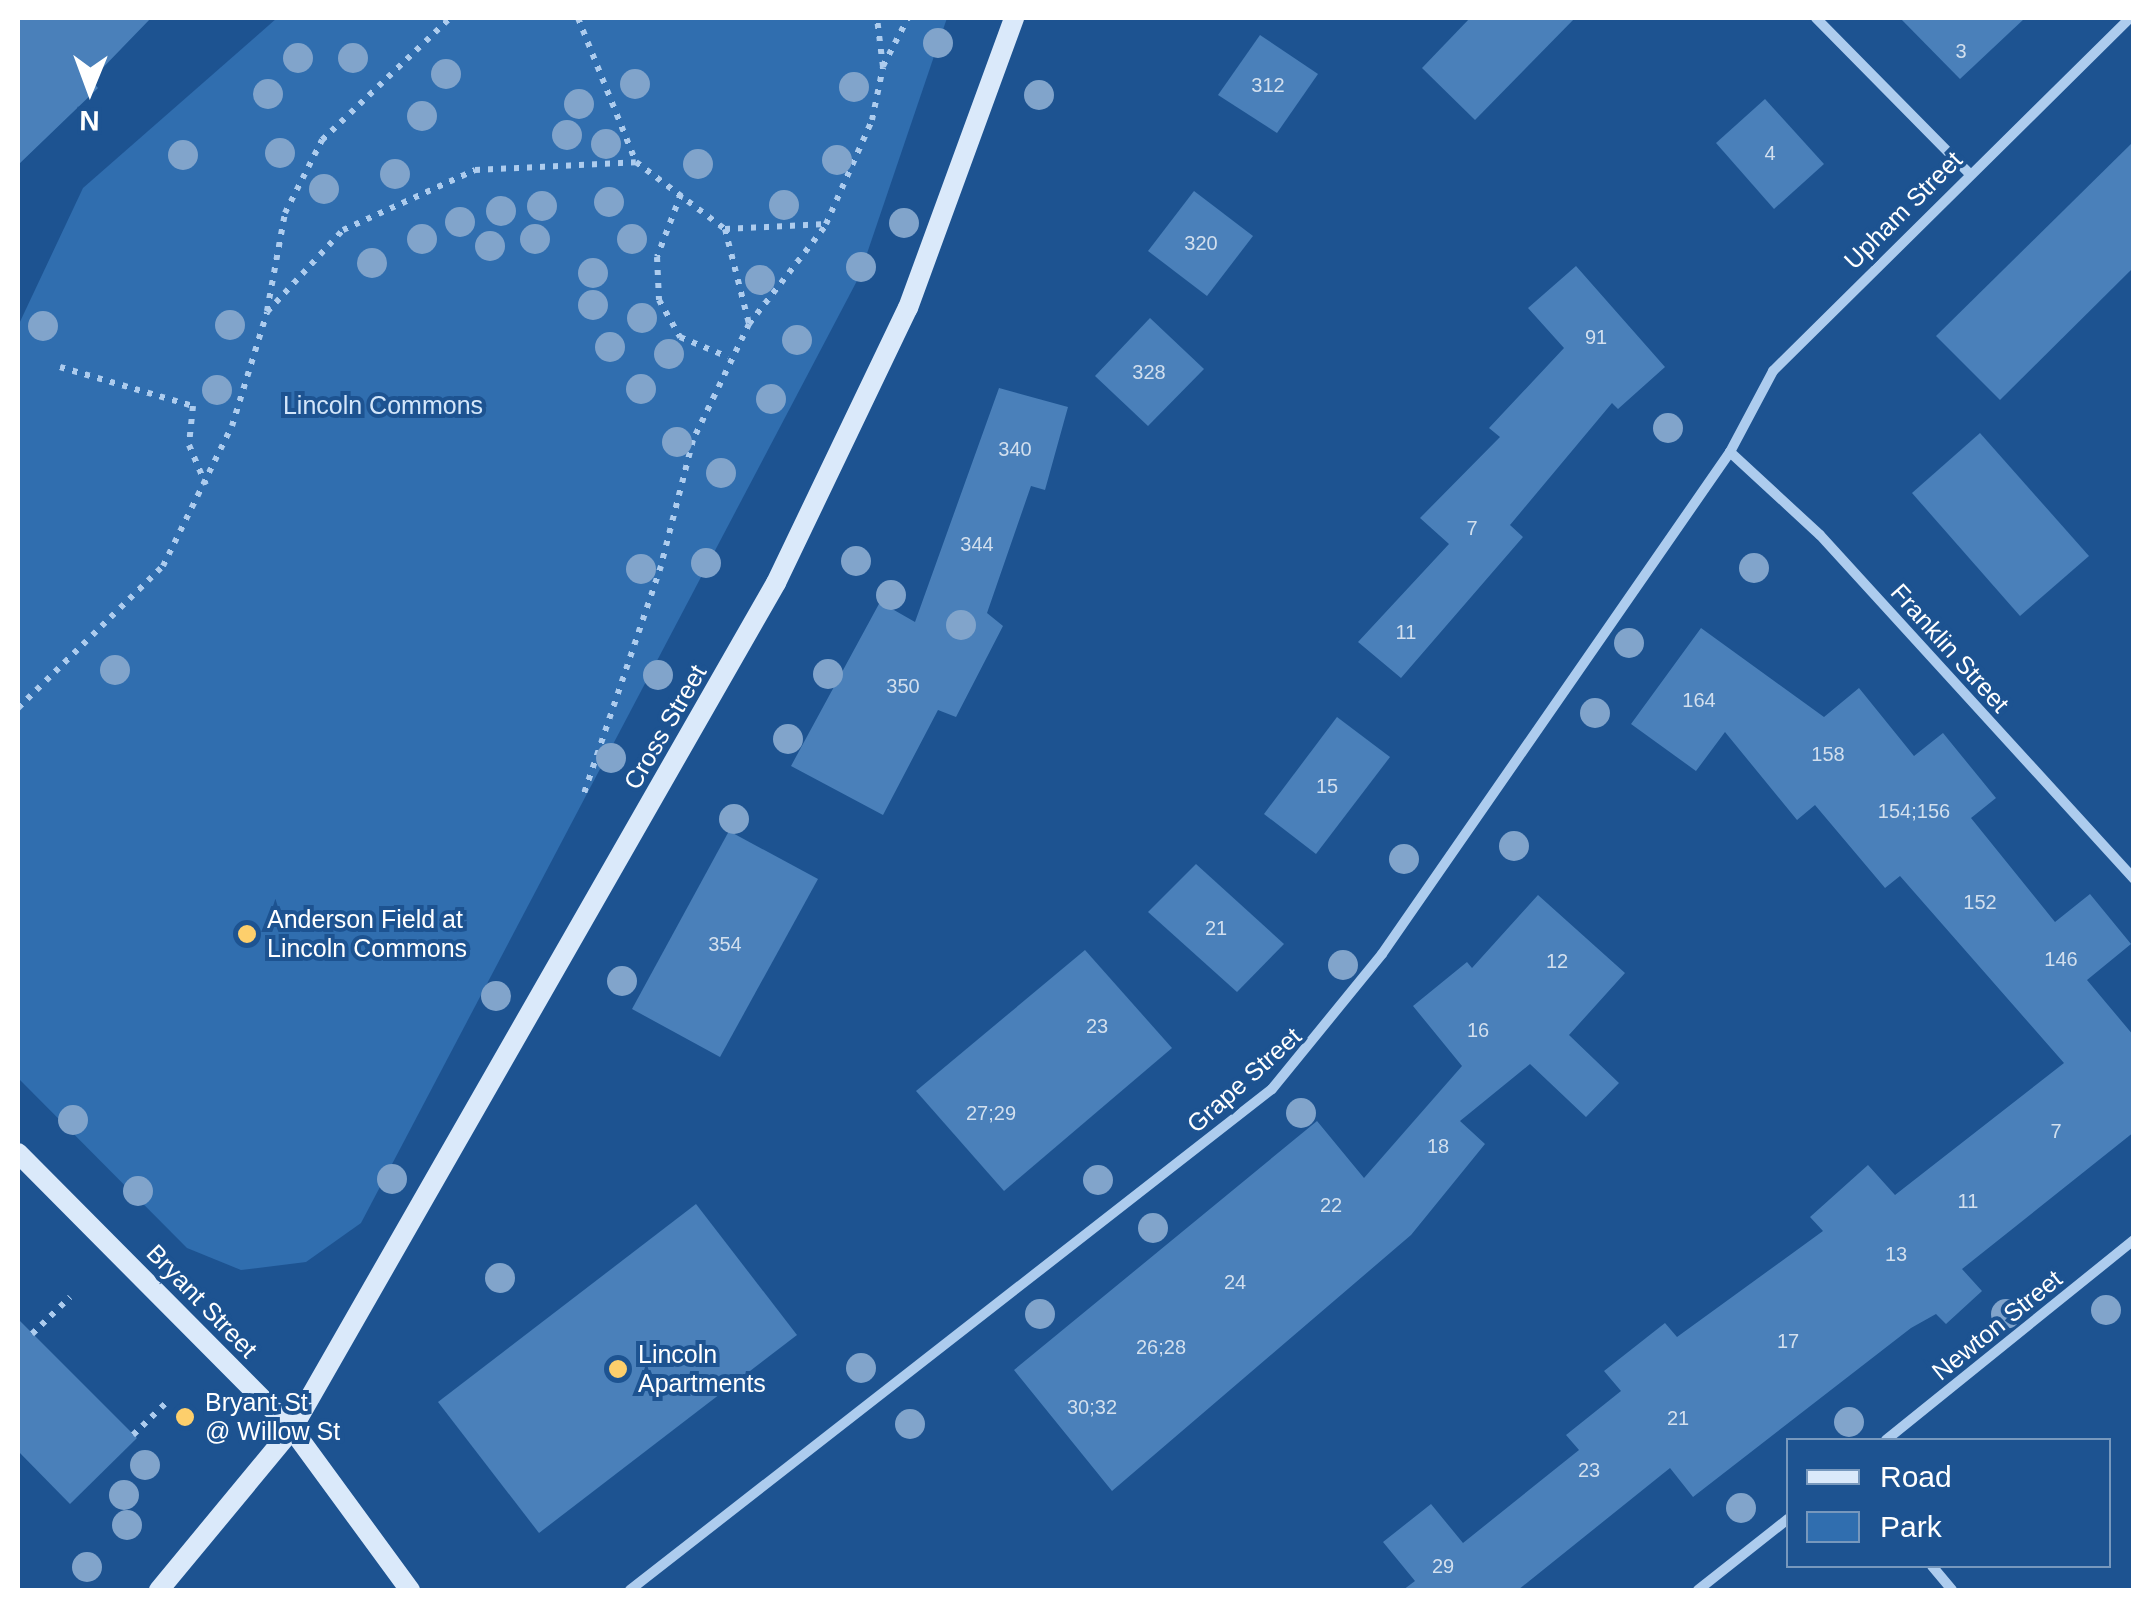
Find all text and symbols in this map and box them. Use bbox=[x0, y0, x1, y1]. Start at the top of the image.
house number: 3 bbox=[1955, 39, 1967, 63]
north arrow bbox=[40, 40, 140, 140]
house number: 312 bbox=[1251, 73, 1285, 97]
text: N bbox=[79, 105, 100, 136]
house number: 4 bbox=[1764, 141, 1776, 165]
street label: Upham Street bbox=[1838, 145, 1968, 275]
house number: 320 bbox=[1184, 231, 1218, 255]
house number: 91 bbox=[1585, 325, 1607, 349]
house number: 328 bbox=[1132, 360, 1166, 384]
park label: Lincoln Commons bbox=[283, 390, 483, 420]
house number: 340 bbox=[998, 437, 1032, 461]
house number: 7 bbox=[1466, 516, 1478, 540]
house number: 344 bbox=[960, 532, 994, 556]
street label: Franklin Street bbox=[1884, 578, 2016, 718]
house number: 11 bbox=[1396, 620, 1416, 644]
street label: Cross Street bbox=[617, 659, 713, 795]
house number: 350 bbox=[886, 674, 920, 698]
house number: 164 bbox=[1682, 688, 1716, 712]
house number: 158 bbox=[1811, 742, 1845, 766]
house number: 15 bbox=[1316, 774, 1338, 798]
house number: 154;156 bbox=[1878, 799, 1950, 823]
house number: 152 bbox=[1963, 890, 1997, 914]
place label: Anderson Field at Lincoln Commons bbox=[267, 905, 467, 964]
house number: 21 bbox=[1205, 916, 1227, 940]
marker: Anderson Field at Lincoln Commons bbox=[236, 923, 258, 945]
house number: 354 bbox=[708, 932, 742, 956]
house number: 146 bbox=[2044, 947, 2078, 971]
house number: 12 bbox=[1546, 949, 1568, 973]
house number: 23 bbox=[1086, 1014, 1108, 1038]
house number: 16 bbox=[1467, 1018, 1489, 1042]
street label: Grape Street bbox=[1181, 1021, 1307, 1139]
house number: 27;29 bbox=[966, 1101, 1016, 1125]
house number: 7 bbox=[2050, 1119, 2062, 1143]
house number: 18 bbox=[1427, 1134, 1449, 1158]
house number: 11 bbox=[1958, 1189, 1978, 1213]
house number: 22 bbox=[1320, 1193, 1342, 1217]
street label: Bryant Street bbox=[141, 1238, 263, 1364]
house number: 13 bbox=[1885, 1242, 1907, 1266]
street label: Newton Street bbox=[1926, 1263, 2068, 1387]
house number: 24 bbox=[1224, 1270, 1246, 1294]
house number: 17 bbox=[1777, 1329, 1799, 1353]
house number: 26;28 bbox=[1136, 1335, 1186, 1359]
place label: Lincoln Apartments bbox=[638, 1340, 766, 1399]
marker: Lincoln Apartments bbox=[607, 1358, 629, 1380]
place label: Bryant St @ Willow St bbox=[205, 1388, 340, 1447]
house number: 30;32 bbox=[1067, 1395, 1117, 1419]
marker: Bryant St @ Willow St bbox=[174, 1406, 196, 1428]
house number: 21 bbox=[1667, 1406, 1689, 1430]
legend bbox=[1786, 1438, 2111, 1568]
house number: 23 bbox=[1578, 1458, 1600, 1482]
text: Road bbox=[1880, 1460, 1952, 1493]
text: Park bbox=[1880, 1510, 1942, 1543]
house number: 29 bbox=[1432, 1554, 1454, 1578]

